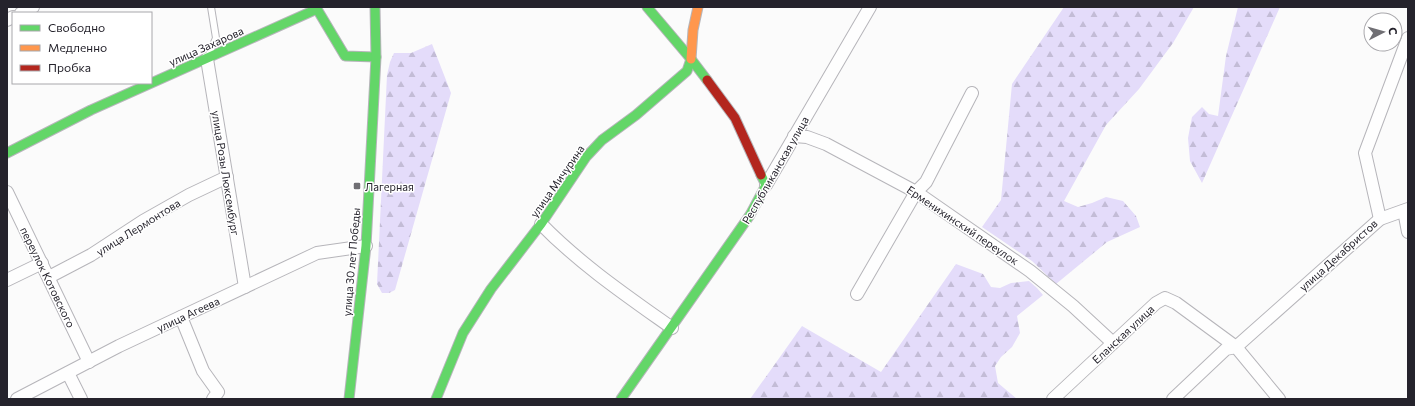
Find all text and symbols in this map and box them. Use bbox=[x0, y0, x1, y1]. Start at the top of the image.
legend bbox=[12, 12, 152, 84]
north arrow bbox=[1363, 12, 1403, 52]
text: Свободно bbox=[48, 20, 105, 34]
street label: улица Захарова bbox=[167, 24, 245, 68]
text: С bbox=[1387, 26, 1400, 36]
text: Медленно bbox=[48, 40, 107, 54]
text: Пробка bbox=[48, 60, 91, 74]
street label: улица Розы Люксембург bbox=[210, 110, 242, 237]
street label: Республиканская улица bbox=[739, 114, 811, 226]
street label: улица Мичурина bbox=[527, 142, 587, 220]
place label: Лагерная bbox=[365, 180, 414, 193]
marker: Лагерная bbox=[352, 181, 362, 191]
street label: Ерменихинский переулок bbox=[905, 183, 1021, 267]
street label: улица Лермонтова bbox=[94, 196, 182, 258]
street label: улица 30 лет Победы bbox=[340, 207, 362, 317]
street label: улица Декабристов bbox=[1296, 216, 1380, 293]
street label: переулок Котовского bbox=[18, 225, 78, 330]
street label: улица Агеева bbox=[155, 294, 221, 334]
street label: Еланская улица bbox=[1089, 302, 1157, 366]

